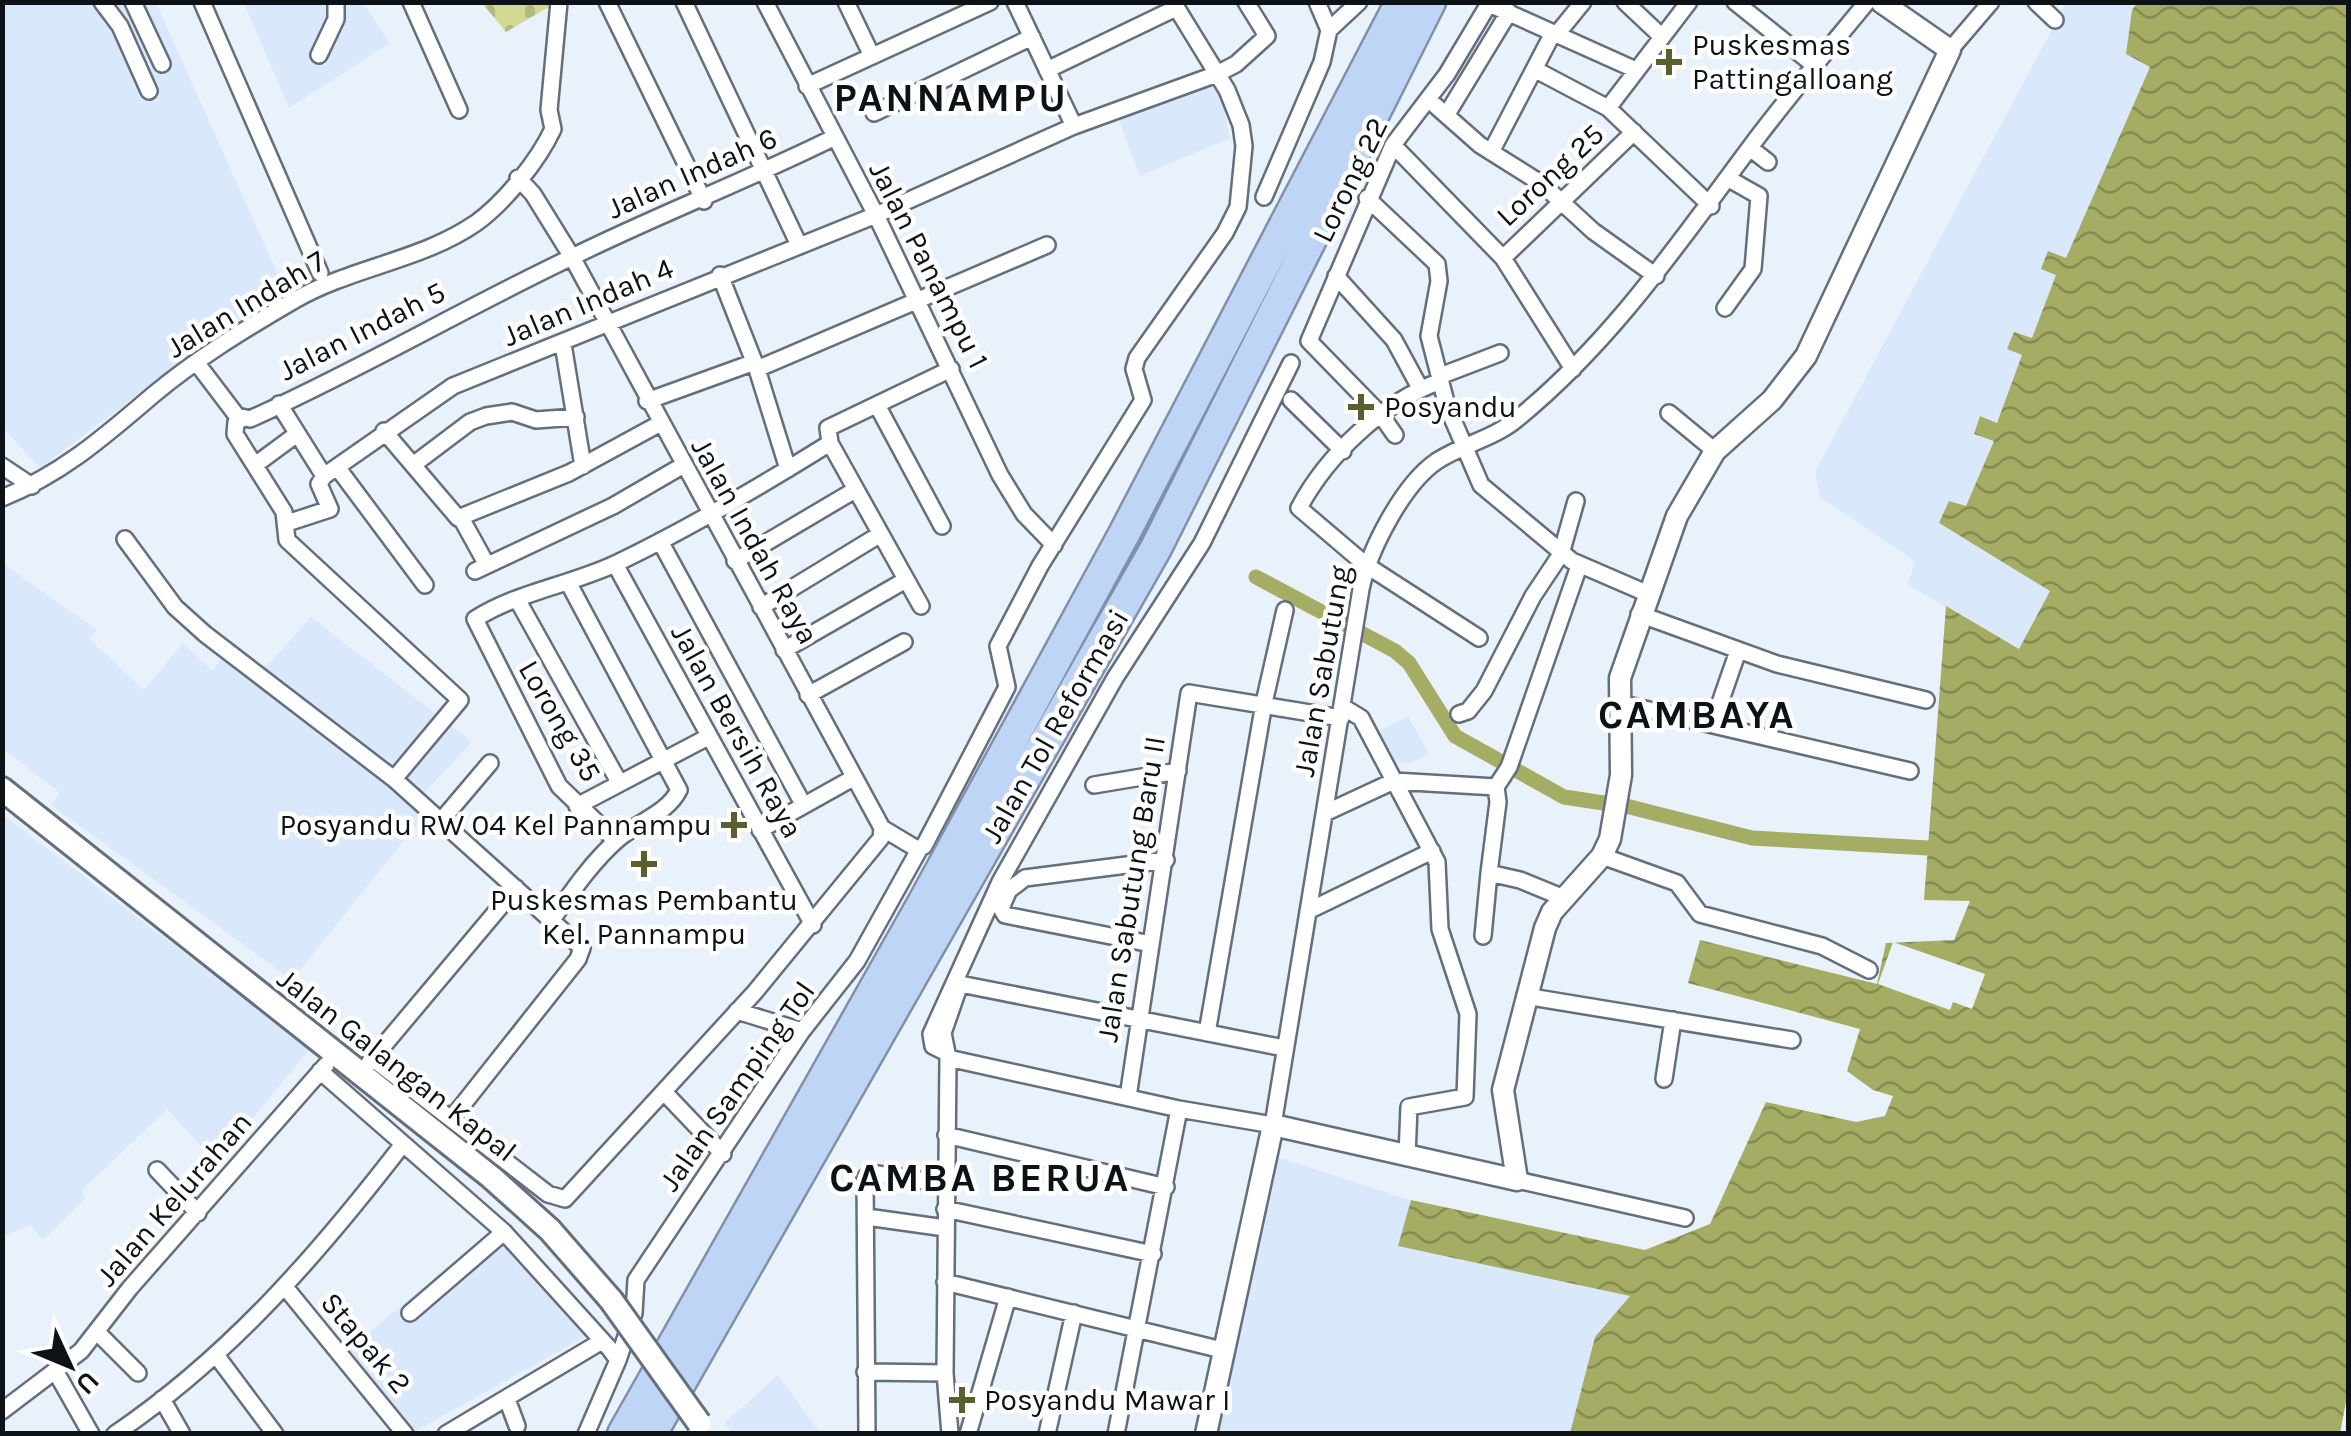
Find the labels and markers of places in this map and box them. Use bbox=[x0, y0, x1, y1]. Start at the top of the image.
place label: Puskesmas Pattingalloang bbox=[1692, 27, 1893, 97]
marker: Puskesmas Pattingalloang bbox=[1656, 49, 1682, 75]
place label: Posyandu bbox=[1384, 389, 1517, 425]
marker: Posyandu bbox=[1348, 394, 1374, 420]
place label: Posyandu RW 04 Kel Pannampu bbox=[279, 807, 712, 843]
marker: Posyandu RW 04 Kel Pannampu bbox=[721, 812, 747, 838]
marker: Puskesmas Pembantu Kel. Pannampu bbox=[631, 851, 657, 877]
place label: Puskesmas Pembantu Kel. Pannampu bbox=[490, 882, 798, 952]
place label: Posyandu Mawar I bbox=[984, 1382, 1230, 1418]
marker: Posyandu Mawar I bbox=[949, 1387, 975, 1413]

